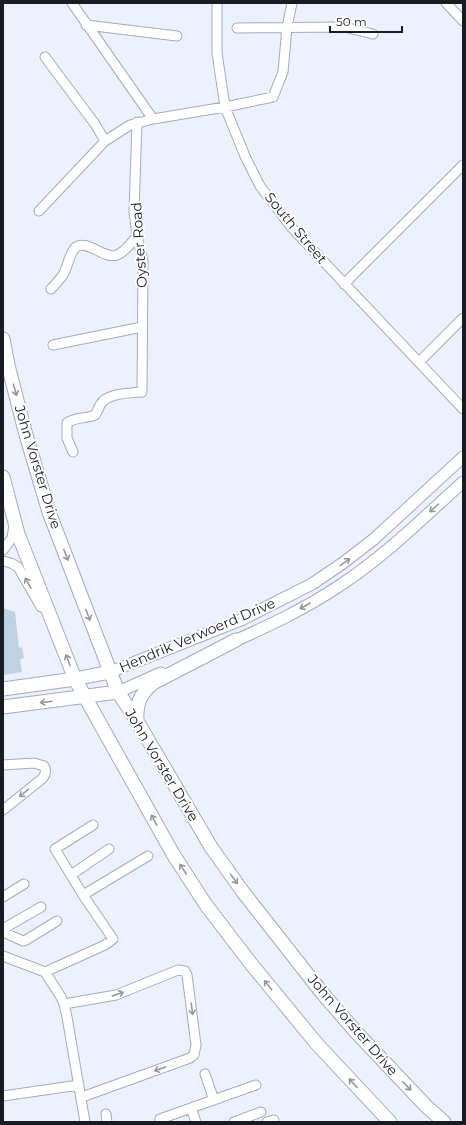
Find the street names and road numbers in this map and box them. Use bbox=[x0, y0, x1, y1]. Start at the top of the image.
street label: South Street bbox=[261, 189, 331, 268]
street label: Oyster Road bbox=[127, 202, 151, 288]
street label: John Vorster Drive bbox=[10, 402, 65, 531]
street label: Hendrik Verwoerd Drive bbox=[116, 594, 278, 676]
street label: John Vorster Drive bbox=[121, 704, 203, 825]
street label: John Vorster Drive bbox=[303, 970, 402, 1079]

